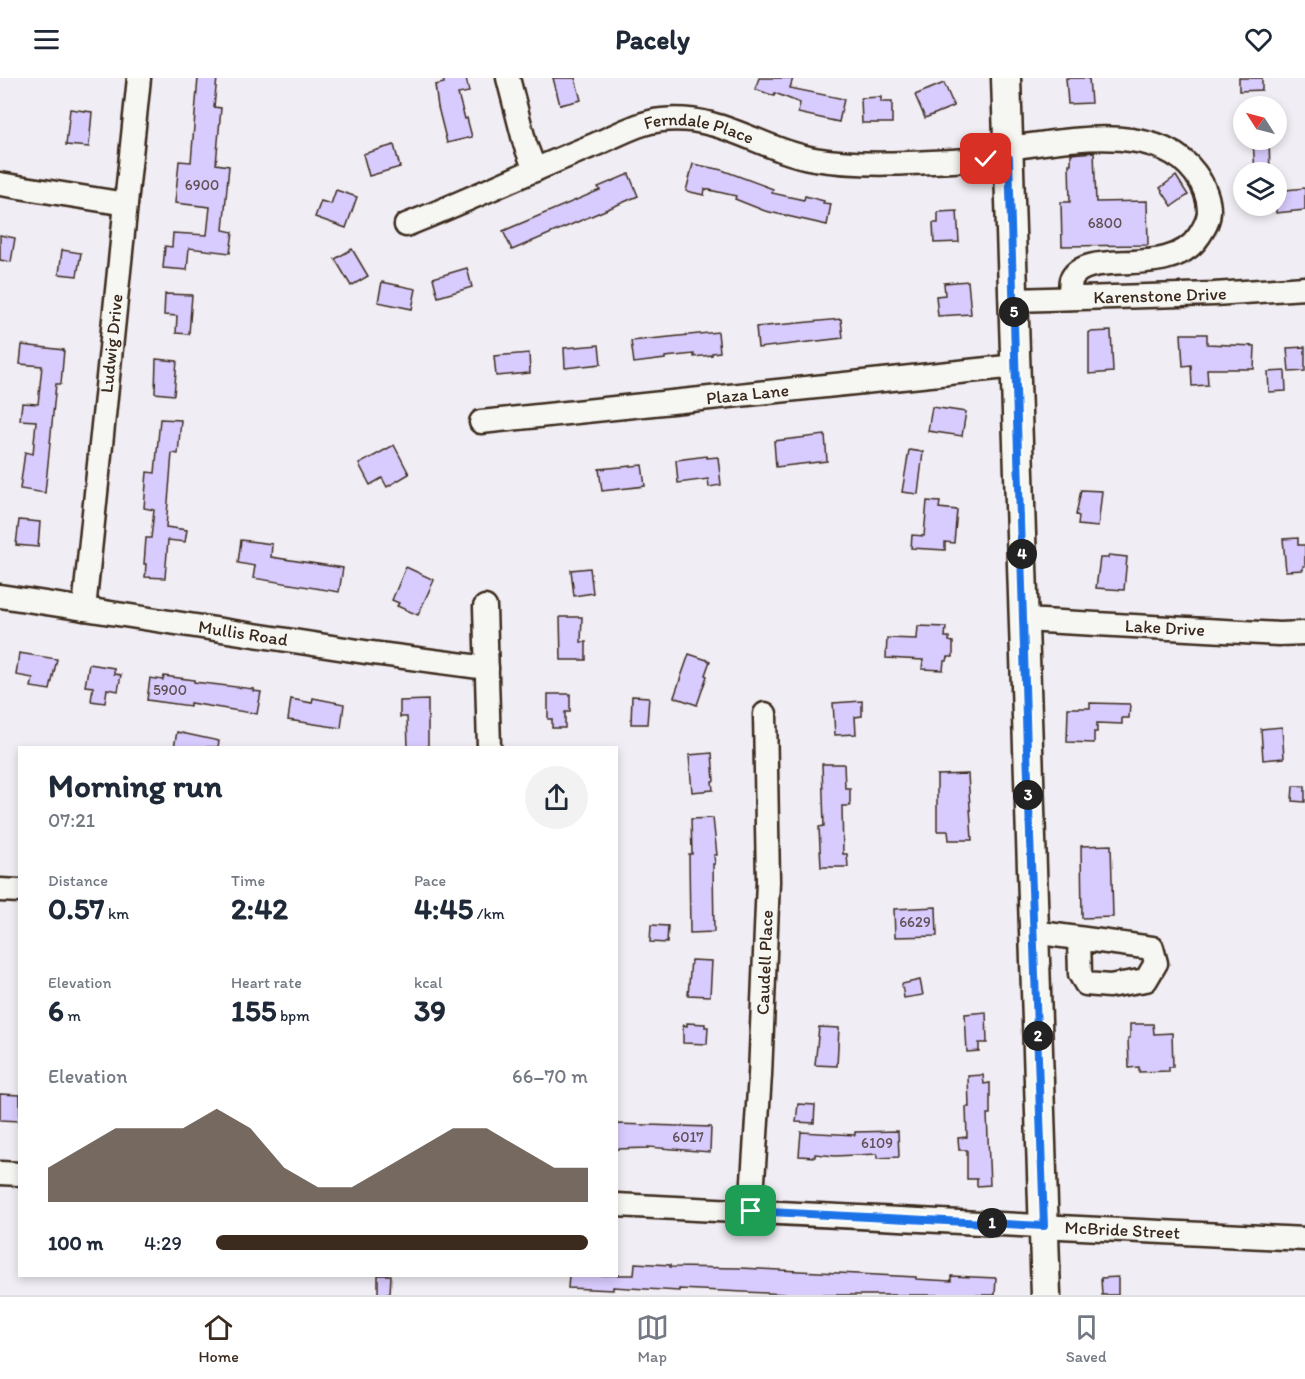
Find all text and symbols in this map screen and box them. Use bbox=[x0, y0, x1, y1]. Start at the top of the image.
icon: menu bbox=[30, 23, 63, 56]
text: Pacely bbox=[615, 23, 690, 56]
icon: heart bbox=[1242, 23, 1275, 56]
north arrow bbox=[1233, 96, 1287, 150]
map controls bbox=[1233, 96, 1287, 216]
street label: Ferndale Place bbox=[641, 108, 757, 149]
pin bbox=[960, 133, 1011, 184]
icon: check bbox=[969, 142, 1002, 175]
button: layers bbox=[1233, 162, 1287, 216]
house number: 6900 bbox=[185, 176, 219, 194]
house number: 6800 bbox=[1088, 214, 1122, 232]
street label: Karenstone Drive bbox=[1093, 282, 1227, 309]
street label: Ludwig Drive bbox=[95, 293, 128, 394]
pin: 5 bbox=[999, 297, 1029, 327]
text: 5 bbox=[1010, 302, 1018, 321]
street label: Plaza Lane bbox=[705, 379, 790, 409]
pin: 4 bbox=[1007, 539, 1037, 569]
text: 4 bbox=[1017, 544, 1027, 563]
street label: Lake Drive bbox=[1124, 615, 1205, 641]
street label: Mullis Road bbox=[197, 616, 290, 651]
house number: 5900 bbox=[153, 681, 187, 699]
text: Morning run bbox=[48, 766, 223, 805]
button: share bbox=[525, 766, 588, 829]
pin: 3 bbox=[1013, 780, 1043, 810]
text: 3 bbox=[1024, 785, 1032, 804]
text: 07:21 bbox=[48, 808, 95, 832]
text: Distance bbox=[48, 871, 108, 890]
text: Time bbox=[231, 871, 265, 890]
text: Pace bbox=[414, 871, 446, 890]
text: 0.57 bbox=[48, 890, 105, 927]
text: 2:42 bbox=[231, 890, 288, 927]
text: 4:45 bbox=[414, 890, 473, 927]
text: km bbox=[105, 904, 129, 923]
text: /km bbox=[473, 904, 505, 923]
street label: Caudell Place bbox=[751, 909, 778, 1015]
house number: 6629 bbox=[899, 913, 931, 931]
text: Elevation bbox=[48, 973, 112, 992]
text: Heart rate bbox=[231, 973, 302, 992]
text: kcal bbox=[414, 973, 442, 992]
text: 6 bbox=[48, 992, 64, 1029]
text: 155 bbox=[231, 992, 276, 1029]
text: 39 bbox=[414, 992, 446, 1029]
text: m bbox=[64, 1006, 81, 1025]
text: bpm bbox=[276, 1006, 310, 1025]
pin: 2 bbox=[1023, 1021, 1053, 1051]
text: 2 bbox=[1034, 1026, 1042, 1045]
text: Elevation bbox=[48, 1064, 127, 1088]
text: 66–70 m bbox=[512, 1064, 588, 1088]
house number: 6017 bbox=[672, 1128, 704, 1146]
house number: 6109 bbox=[861, 1134, 893, 1152]
pin bbox=[725, 1185, 776, 1236]
icon: arrive bbox=[734, 1194, 767, 1227]
pin: 1 bbox=[977, 1208, 1007, 1238]
text: 1 bbox=[988, 1213, 996, 1232]
street label: McBride Street bbox=[1064, 1216, 1181, 1244]
text: 100 m bbox=[48, 1231, 103, 1255]
text: 4:29 bbox=[144, 1231, 182, 1255]
tab: Home bbox=[198, 1311, 239, 1366]
tab: Map bbox=[636, 1311, 669, 1366]
tab: Saved bbox=[1066, 1311, 1107, 1366]

